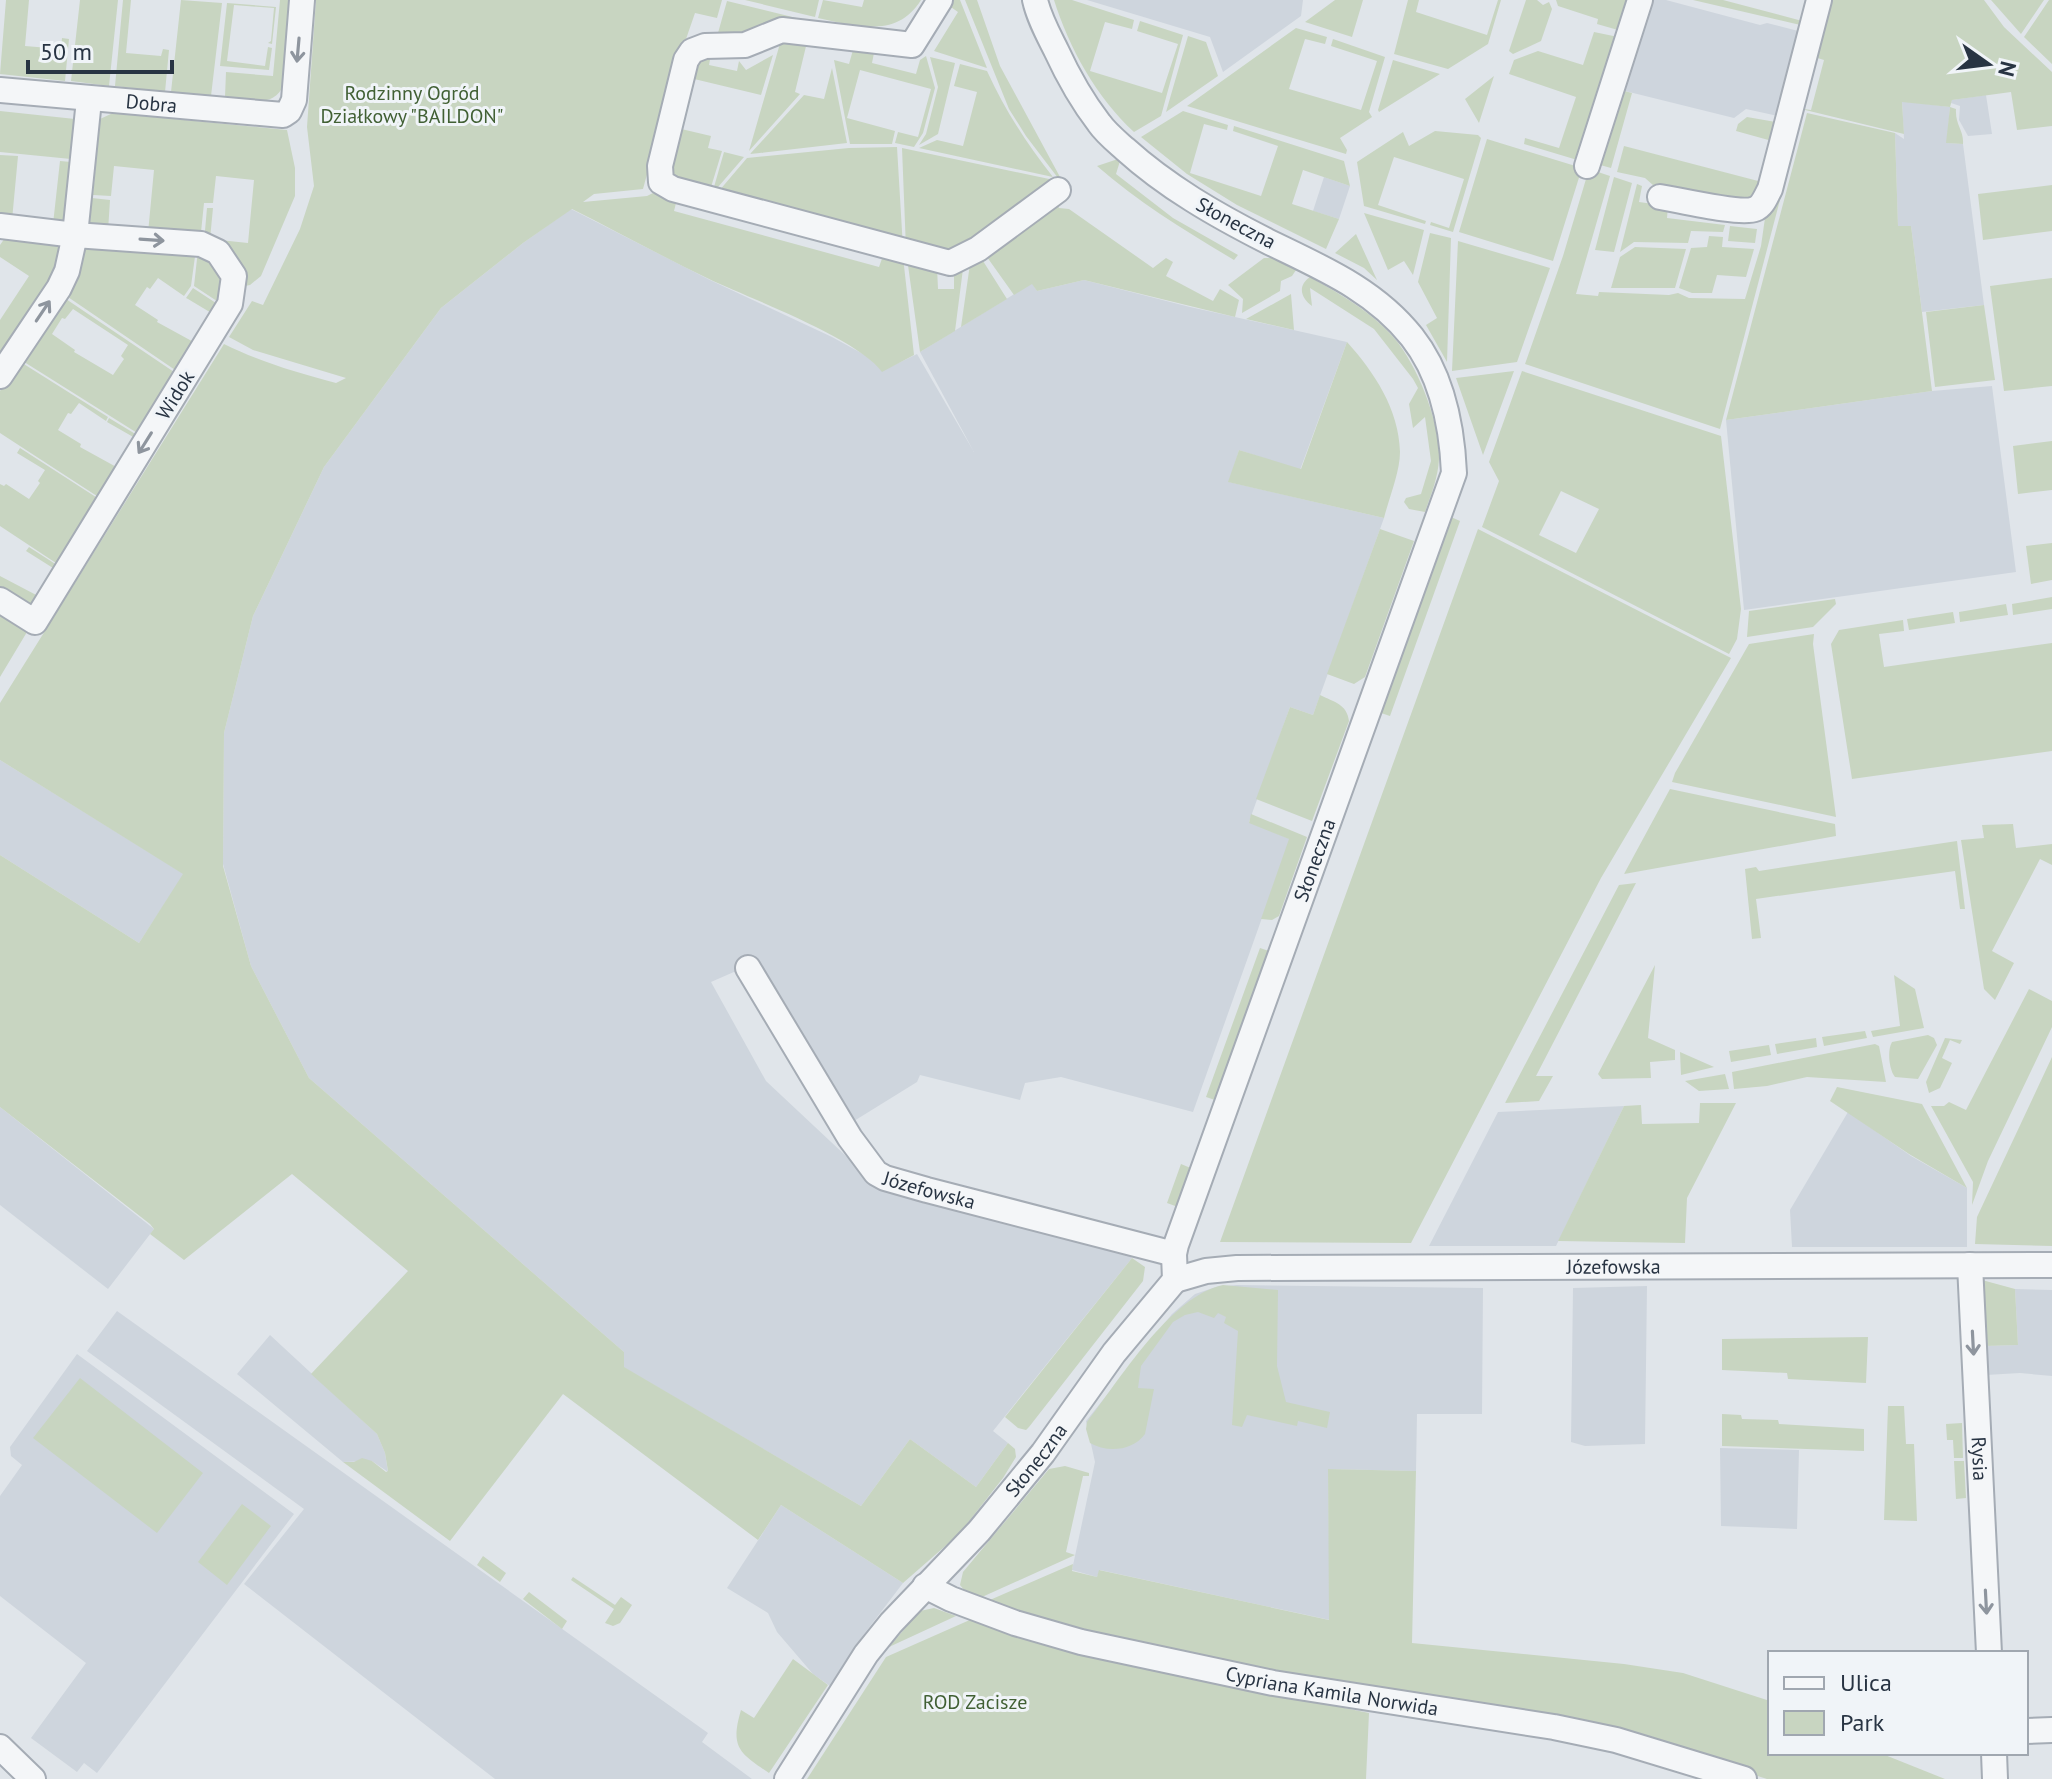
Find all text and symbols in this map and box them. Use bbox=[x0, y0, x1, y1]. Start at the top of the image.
scale bar bbox=[28, 24, 172, 74]
north arrow bbox=[1948, 24, 2028, 104]
text: 50 m bbox=[40, 36, 92, 67]
one-way arrow bbox=[290, 36, 305, 63]
text: N bbox=[1992, 58, 2023, 79]
park label: Rodzinny Ogród Działkowy "BAILDON" bbox=[320, 80, 504, 129]
street label: Dobra bbox=[125, 88, 178, 119]
street label: Słoneczna bbox=[1192, 191, 1280, 255]
one-way arrow bbox=[139, 233, 165, 248]
one-way arrow bbox=[35, 300, 51, 323]
street label: Widok bbox=[150, 365, 200, 424]
one-way arrow bbox=[137, 432, 153, 454]
street label: Słoneczna bbox=[1288, 815, 1342, 905]
street label: Józefowska bbox=[879, 1165, 978, 1215]
street label: Józefowska bbox=[1565, 1253, 1661, 1280]
one-way arrow bbox=[1966, 1329, 1981, 1356]
street label: Słoneczna bbox=[999, 1418, 1073, 1502]
street label: Rysia bbox=[1965, 1436, 1994, 1482]
one-way arrow bbox=[1979, 1589, 1994, 1615]
legend bbox=[1768, 1651, 2028, 1755]
street label: Cypriana Kamila Norwida bbox=[1223, 1660, 1440, 1722]
text: Ulica bbox=[1840, 1667, 1892, 1698]
park label: ROD Zacisze bbox=[923, 1689, 1027, 1715]
text: Park bbox=[1840, 1707, 1885, 1738]

